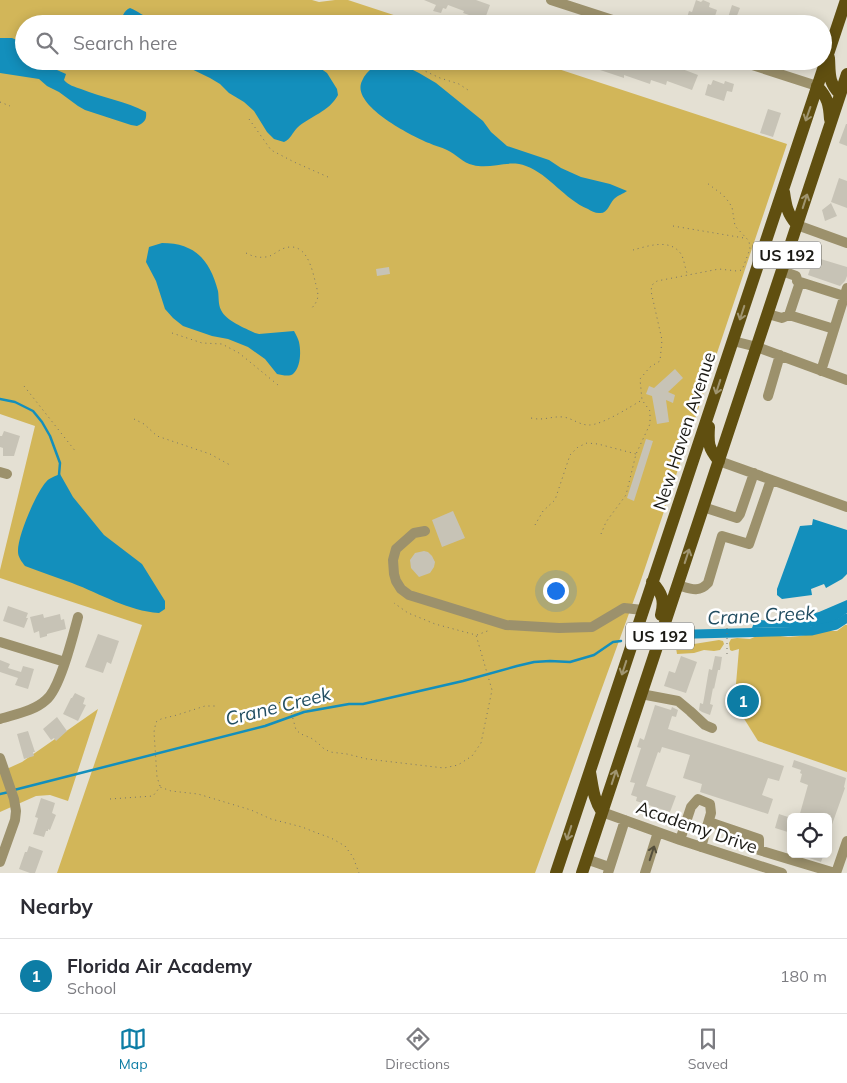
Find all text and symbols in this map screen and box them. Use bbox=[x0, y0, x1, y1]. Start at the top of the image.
search box bbox=[15, 15, 832, 70]
icon: search bbox=[33, 29, 61, 57]
text: Search here bbox=[73, 31, 177, 55]
one-way arrow bbox=[803, 105, 812, 121]
one-way arrow bbox=[801, 194, 810, 209]
road number: US 192 bbox=[753, 242, 821, 268]
one-way arrow bbox=[737, 305, 746, 320]
street label: New Haven Avenue bbox=[648, 349, 720, 513]
one-way arrow bbox=[712, 379, 722, 395]
one-way arrow bbox=[682, 549, 692, 565]
your location bbox=[543, 578, 569, 604]
water label: Crane Creek bbox=[707, 600, 817, 630]
road number: US 192 bbox=[626, 622, 694, 650]
one-way arrow bbox=[619, 660, 628, 675]
water label: Crane Creek bbox=[223, 681, 334, 731]
pin: 1 bbox=[727, 682, 759, 720]
one-way arrow bbox=[609, 769, 619, 785]
street label: Academy Drive bbox=[633, 795, 761, 859]
map controls bbox=[787, 813, 832, 858]
button: locate bbox=[787, 813, 832, 858]
one-way arrow bbox=[564, 824, 573, 840]
one-way arrow bbox=[647, 845, 657, 861]
text: Nearby bbox=[20, 893, 93, 919]
text: Florida Air Academy bbox=[67, 954, 252, 978]
text: 1 bbox=[31, 966, 41, 986]
text: 180 m bbox=[780, 966, 827, 986]
text: School bbox=[67, 978, 116, 998]
tab: Map bbox=[119, 1025, 148, 1073]
tab: Directions bbox=[385, 1025, 450, 1073]
tab: Saved bbox=[688, 1025, 728, 1073]

